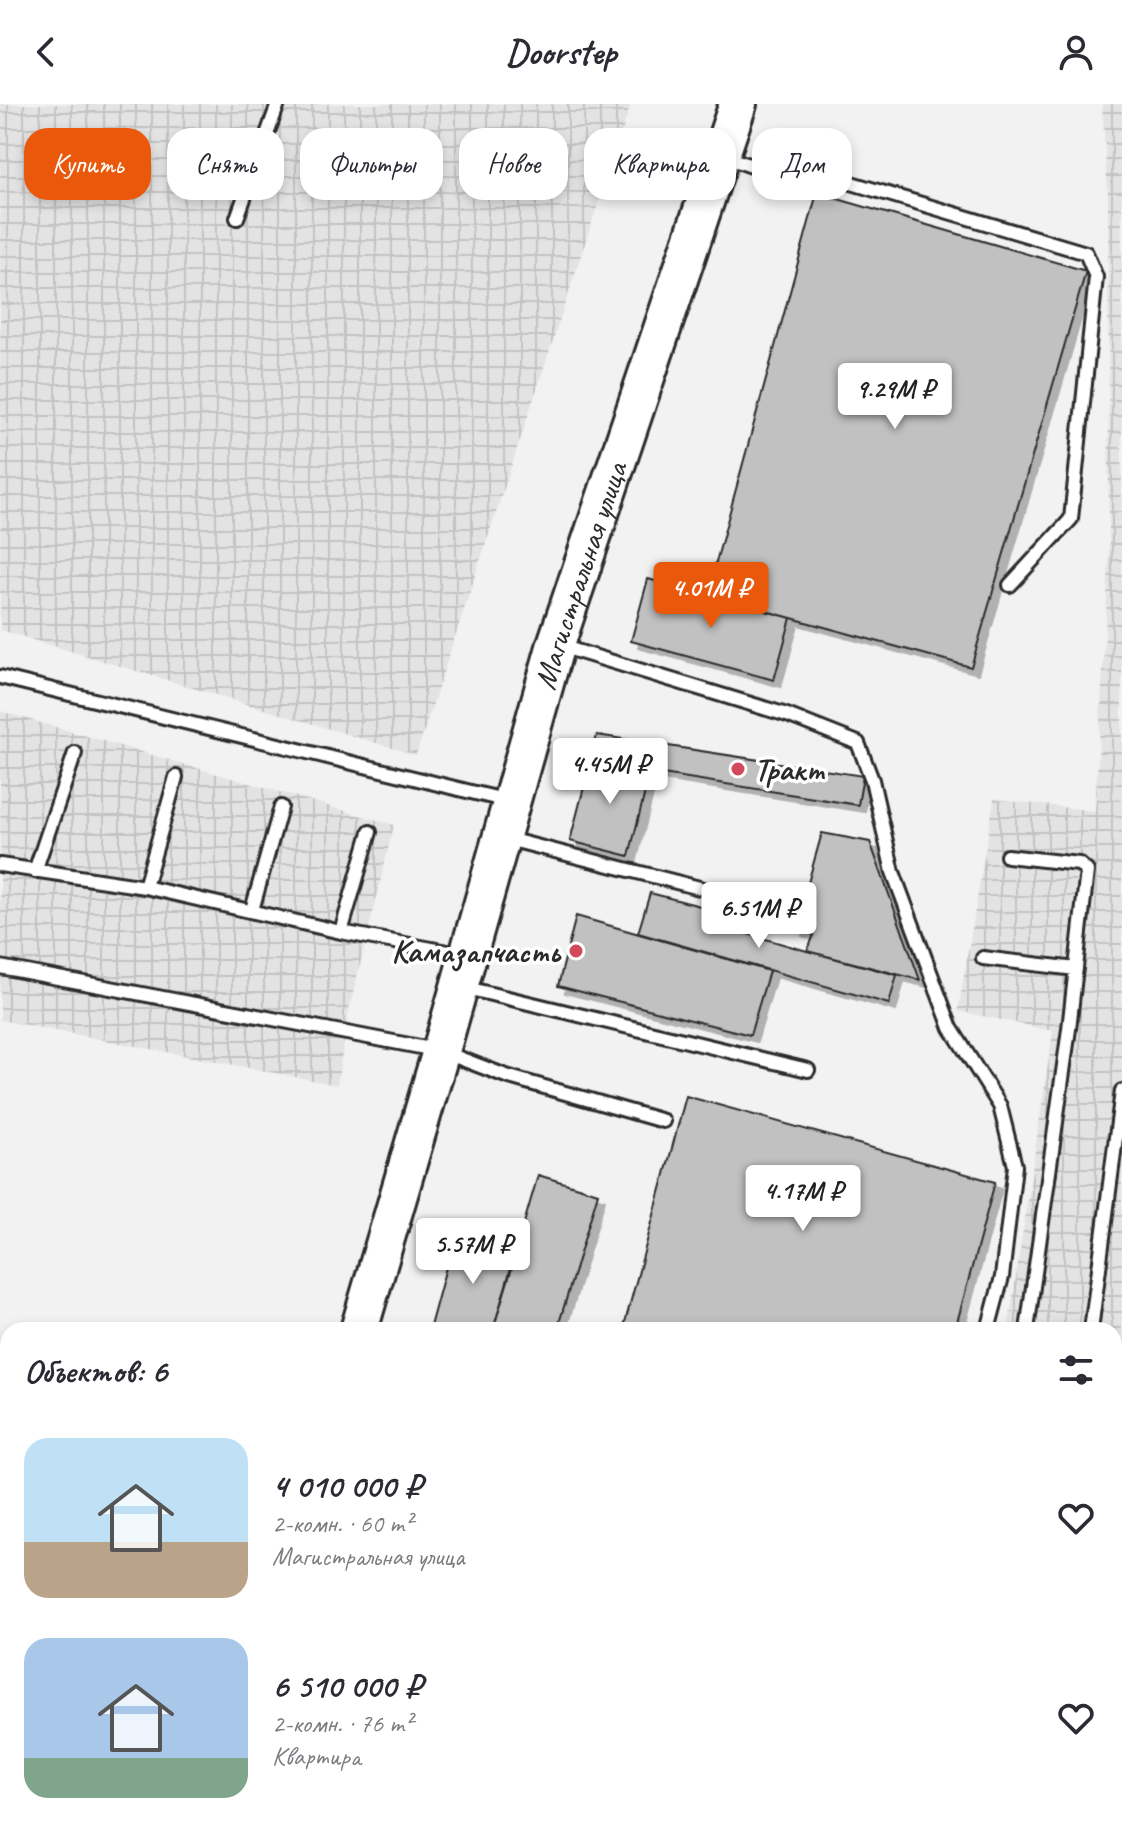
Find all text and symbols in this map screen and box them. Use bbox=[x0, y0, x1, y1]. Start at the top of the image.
text: Doorstep bbox=[506, 29, 616, 75]
icon: back bbox=[24, 30, 68, 74]
icon: person bbox=[1054, 30, 1098, 74]
chip: Купить bbox=[24, 128, 151, 200]
chip: Снять bbox=[167, 128, 284, 200]
chip: Фильтры bbox=[300, 128, 443, 200]
chip: Новое bbox=[459, 128, 568, 200]
chip: Квартира bbox=[584, 128, 736, 200]
chip: Дом bbox=[752, 128, 852, 200]
pin: 9.29M ₽ bbox=[821, 363, 969, 431]
text: 9.29M ₽ bbox=[856, 372, 934, 405]
street label: Магистральная улица bbox=[524, 455, 637, 694]
pin: 4.01M ₽ bbox=[637, 562, 785, 630]
text: 4.01M ₽ bbox=[672, 571, 750, 604]
pin: 4.45M ₽ bbox=[536, 738, 684, 806]
text: 4.45M ₽ bbox=[571, 747, 649, 780]
place label: Тракт bbox=[754, 749, 825, 790]
marker: Тракт bbox=[729, 760, 747, 778]
pin: 6.51M ₽ bbox=[685, 882, 833, 950]
text: 6.51M ₽ bbox=[719, 891, 799, 924]
place label: Камазапчасть bbox=[392, 931, 562, 972]
marker: Камазапчасть bbox=[567, 942, 585, 960]
pin: 4.17M ₽ bbox=[729, 1165, 877, 1233]
text: 4.17M ₽ bbox=[764, 1174, 842, 1207]
pin: 5.57M ₽ bbox=[399, 1218, 547, 1286]
text: 5.57M ₽ bbox=[434, 1227, 512, 1260]
icon: filters bbox=[1054, 1348, 1098, 1392]
text: Объектов: 6 bbox=[24, 1349, 167, 1392]
text: 4 010 000 ₽ bbox=[272, 1464, 421, 1507]
icon: home bbox=[88, 1470, 184, 1566]
icon: heart bbox=[1054, 1496, 1098, 1540]
text: 2-комн. · 60 m² bbox=[272, 1507, 412, 1540]
text: Магистральная улица bbox=[272, 1540, 464, 1573]
text: 6 510 000 ₽ bbox=[272, 1664, 422, 1707]
icon: home bbox=[88, 1670, 184, 1766]
icon: heart bbox=[1054, 1696, 1098, 1740]
text: 2-комн. · 76 m² bbox=[272, 1707, 412, 1740]
text: Квартира bbox=[272, 1740, 361, 1773]

